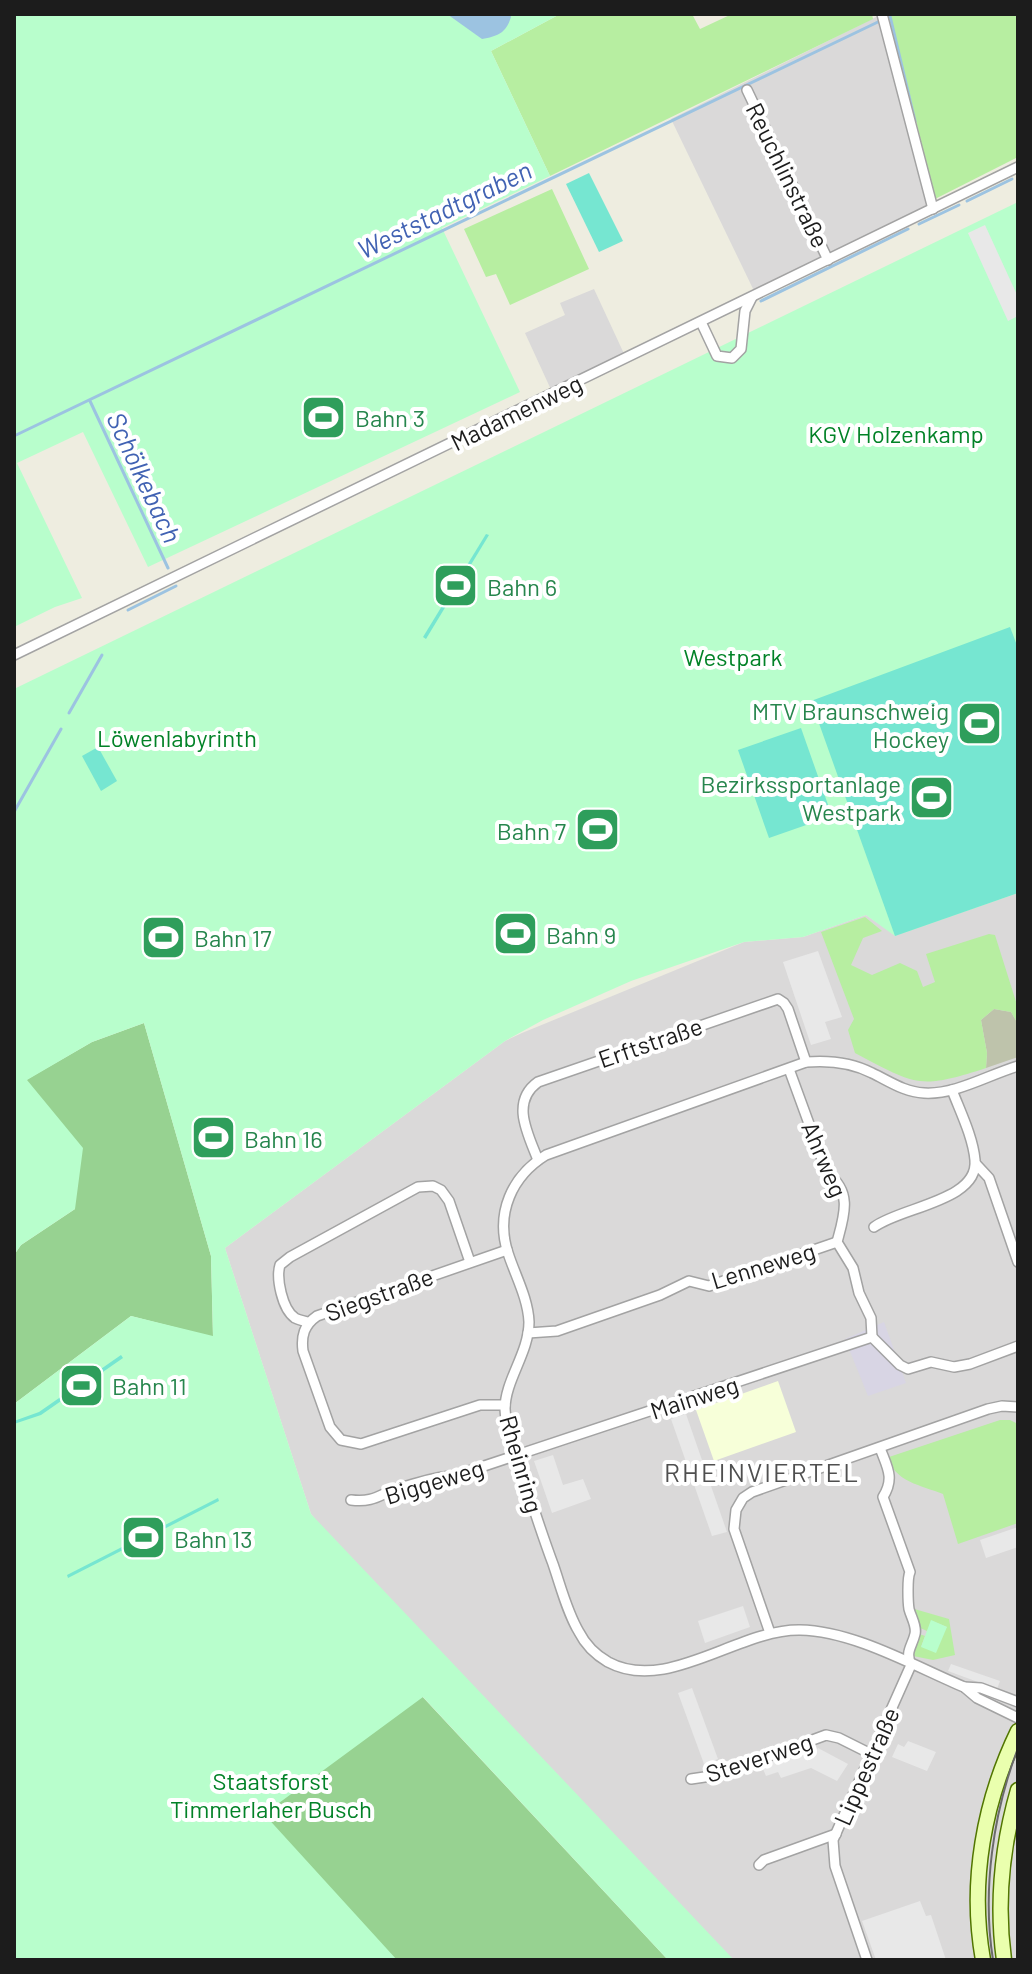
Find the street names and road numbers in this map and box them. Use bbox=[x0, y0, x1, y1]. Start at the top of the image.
street label: Reuchlinstraße bbox=[740, 98, 836, 252]
street label: Madamenweg bbox=[446, 368, 586, 456]
street label: Erftstraße bbox=[594, 1011, 706, 1073]
street label: Ahrweg bbox=[796, 1117, 854, 1201]
street label: Lenneweg bbox=[708, 1235, 818, 1295]
street label: Siegstraße bbox=[321, 1261, 437, 1327]
street label: Mainweg bbox=[646, 1369, 742, 1425]
street label: Rheinring bbox=[494, 1412, 550, 1516]
street label: Biggeweg bbox=[381, 1452, 487, 1510]
street label: Lippestraße bbox=[827, 1703, 905, 1829]
street label: Steverweg bbox=[702, 1726, 816, 1788]

